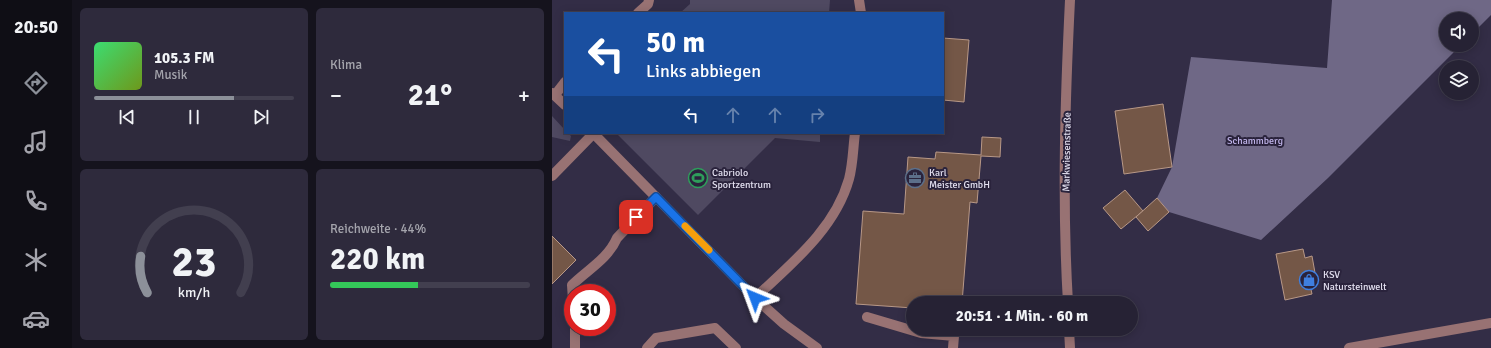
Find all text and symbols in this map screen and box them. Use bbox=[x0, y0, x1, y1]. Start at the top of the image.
map controls bbox=[1439, 12, 1479, 100]
button: sound bbox=[1439, 12, 1479, 52]
text: 20:50 bbox=[14, 16, 58, 38]
text: 50 m bbox=[646, 26, 705, 60]
icon: left bbox=[580, 28, 632, 80]
text: 105.3 FM bbox=[154, 49, 215, 67]
text: Klima bbox=[330, 57, 362, 73]
text: Links abbiegen bbox=[646, 60, 761, 82]
button: layers bbox=[1439, 60, 1479, 100]
text: Musik bbox=[154, 67, 187, 83]
icon: directions bbox=[22, 69, 50, 97]
text: 21° bbox=[408, 77, 452, 114]
text: − bbox=[330, 82, 342, 109]
text: + bbox=[518, 82, 530, 109]
icon: left bbox=[680, 104, 702, 126]
icon: ahead bbox=[722, 104, 744, 126]
icon: ahead bbox=[764, 104, 786, 126]
icon: right bbox=[806, 104, 828, 126]
icon: previous bbox=[116, 106, 138, 128]
icon: pause bbox=[183, 106, 205, 128]
icon: next bbox=[250, 106, 272, 128]
street label: Markwiesenstraße bbox=[1060, 112, 1074, 192]
icon: music bbox=[22, 128, 50, 156]
park label: Schammberg bbox=[1227, 135, 1283, 147]
sports icon: Cabriolo Sportzentrum bbox=[687, 167, 709, 189]
place label: Cabriolo Sportzentrum bbox=[712, 167, 771, 191]
office icon: Karl Meister GmbH bbox=[904, 167, 926, 189]
place label: Karl Meister GmbH bbox=[929, 167, 990, 191]
icon: phone bbox=[22, 187, 50, 215]
pin bbox=[619, 200, 653, 234]
icon: arrive bbox=[625, 206, 647, 228]
text: Reichweite · 44% bbox=[330, 221, 426, 237]
text: 23 bbox=[172, 236, 216, 287]
text: 220 km bbox=[330, 241, 425, 278]
icon: climate bbox=[22, 246, 50, 274]
shop icon: KSV Natursteinwelt bbox=[1298, 269, 1320, 291]
place label: KSV Natursteinwelt bbox=[1323, 269, 1387, 293]
position arrow bbox=[734, 277, 776, 319]
text: km/h bbox=[178, 283, 210, 300]
speed limit sign: 30 bbox=[564, 284, 616, 336]
icon: car bbox=[22, 305, 50, 333]
text: 20:51 · 1 Min. · 60 m bbox=[956, 307, 1088, 325]

